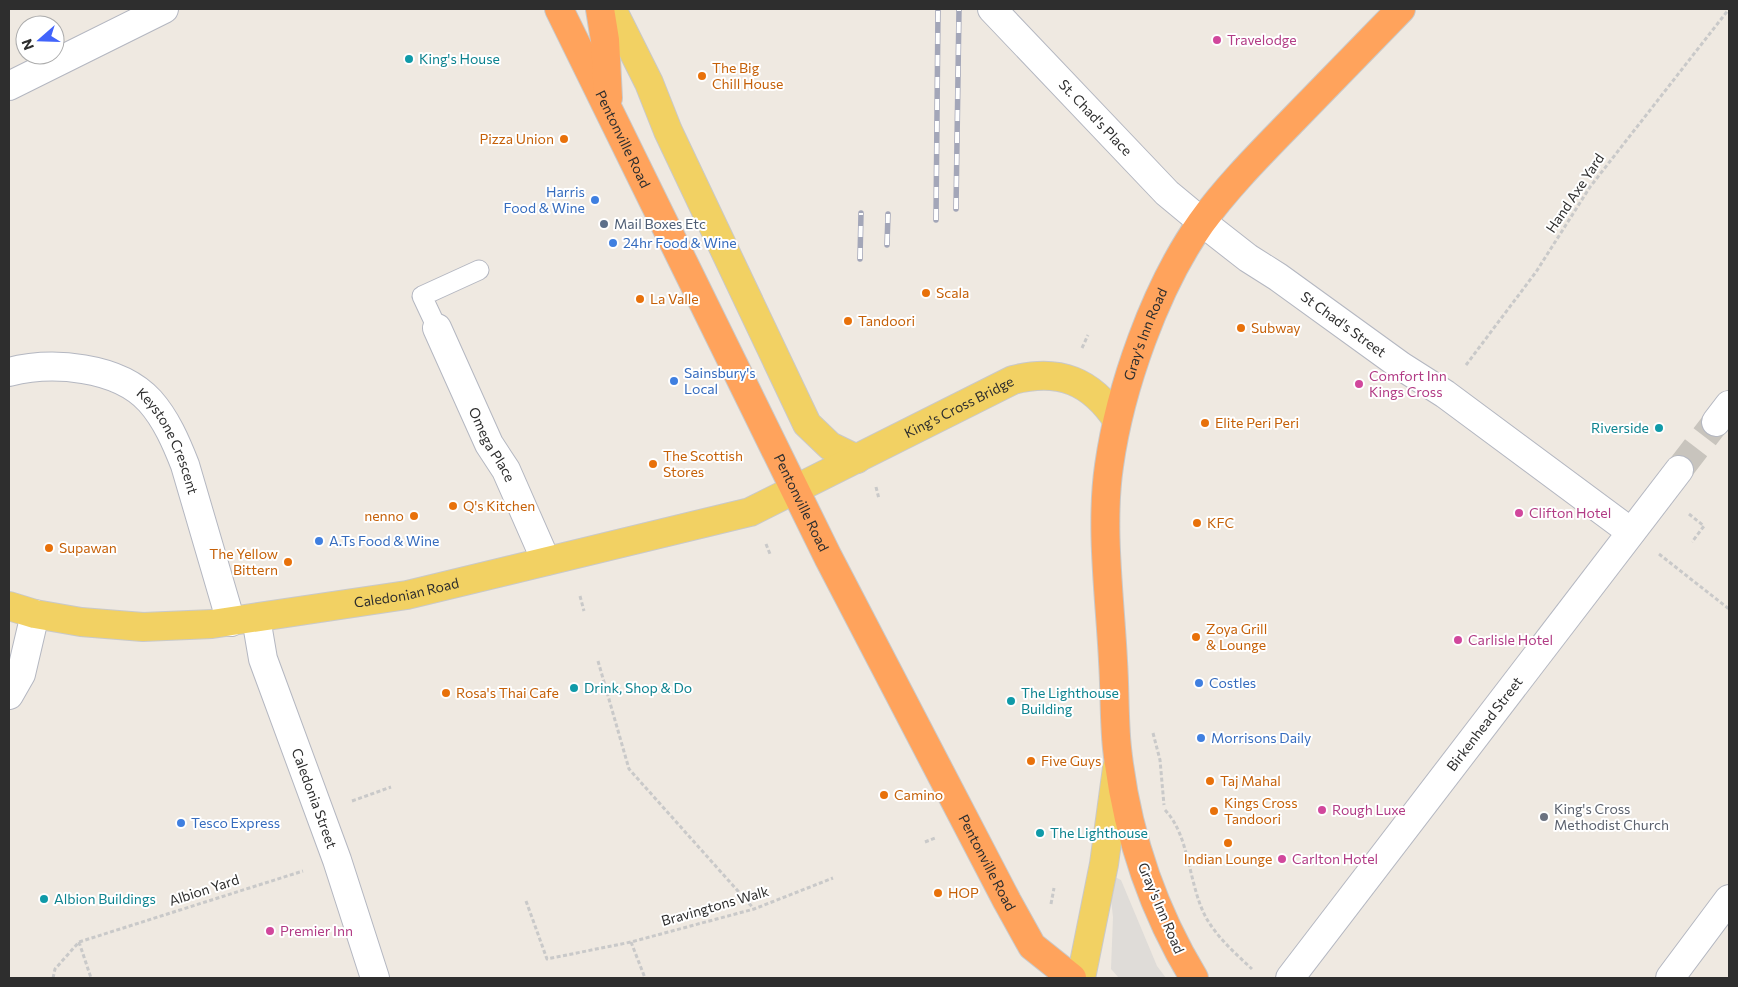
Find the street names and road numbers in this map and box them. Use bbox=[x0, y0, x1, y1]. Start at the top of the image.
street label: St. Chad's Place bbox=[1056, 76, 1136, 159]
street label: Pentonville Road bbox=[592, 87, 654, 191]
street label: Hand Axe Yard bbox=[1542, 150, 1607, 236]
street label: Gray's Inn Road bbox=[1120, 285, 1170, 382]
street label: St Chad's Street bbox=[1298, 287, 1390, 361]
street label: King's Cross Bridge bbox=[901, 372, 1016, 441]
street label: Keystone Crescent bbox=[134, 384, 202, 496]
street label: Omega Place bbox=[466, 404, 519, 484]
street label: Pentonville Road bbox=[771, 451, 833, 554]
street label: Caledonian Road bbox=[353, 574, 460, 611]
street label: Birkenhead Street bbox=[1443, 673, 1526, 774]
street label: Caledonia Street bbox=[289, 746, 341, 851]
street label: Pentonville Road bbox=[955, 811, 1020, 914]
street label: Gray's Inn Road bbox=[1135, 860, 1188, 956]
street label: Albion Yard bbox=[167, 870, 241, 909]
street label: Bravingtons Walk bbox=[659, 882, 771, 929]

